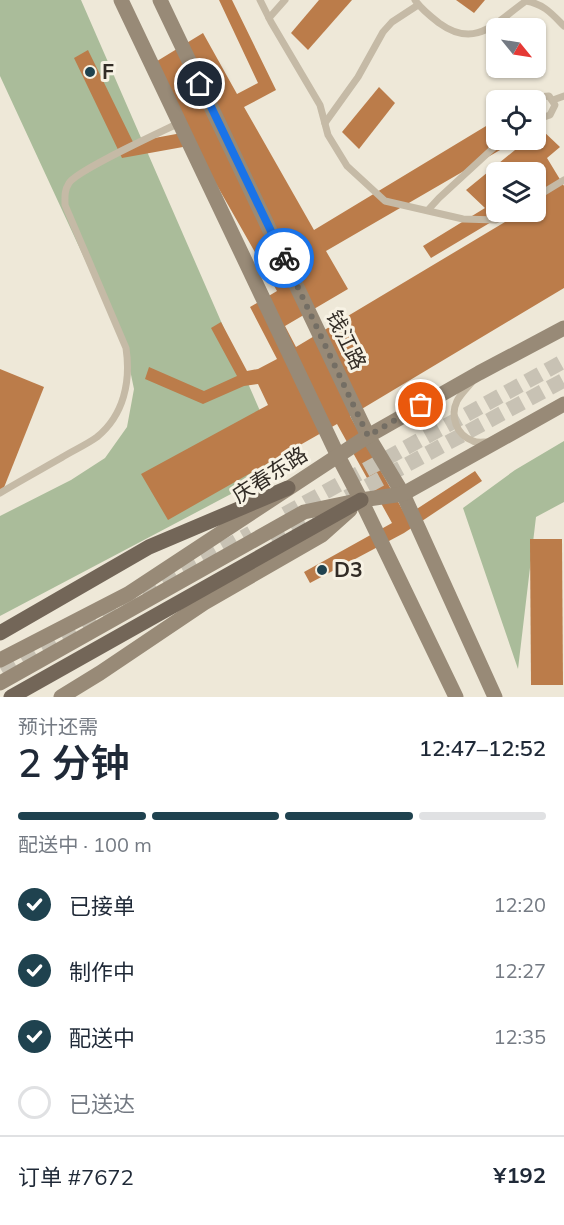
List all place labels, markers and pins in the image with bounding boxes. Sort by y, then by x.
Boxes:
place label: F [102,58,114,84]
pin [174,58,225,109]
marker: F [83,65,97,79]
pin [395,379,446,430]
place label: D3 [334,556,363,582]
marker: D3 [315,563,329,577]

